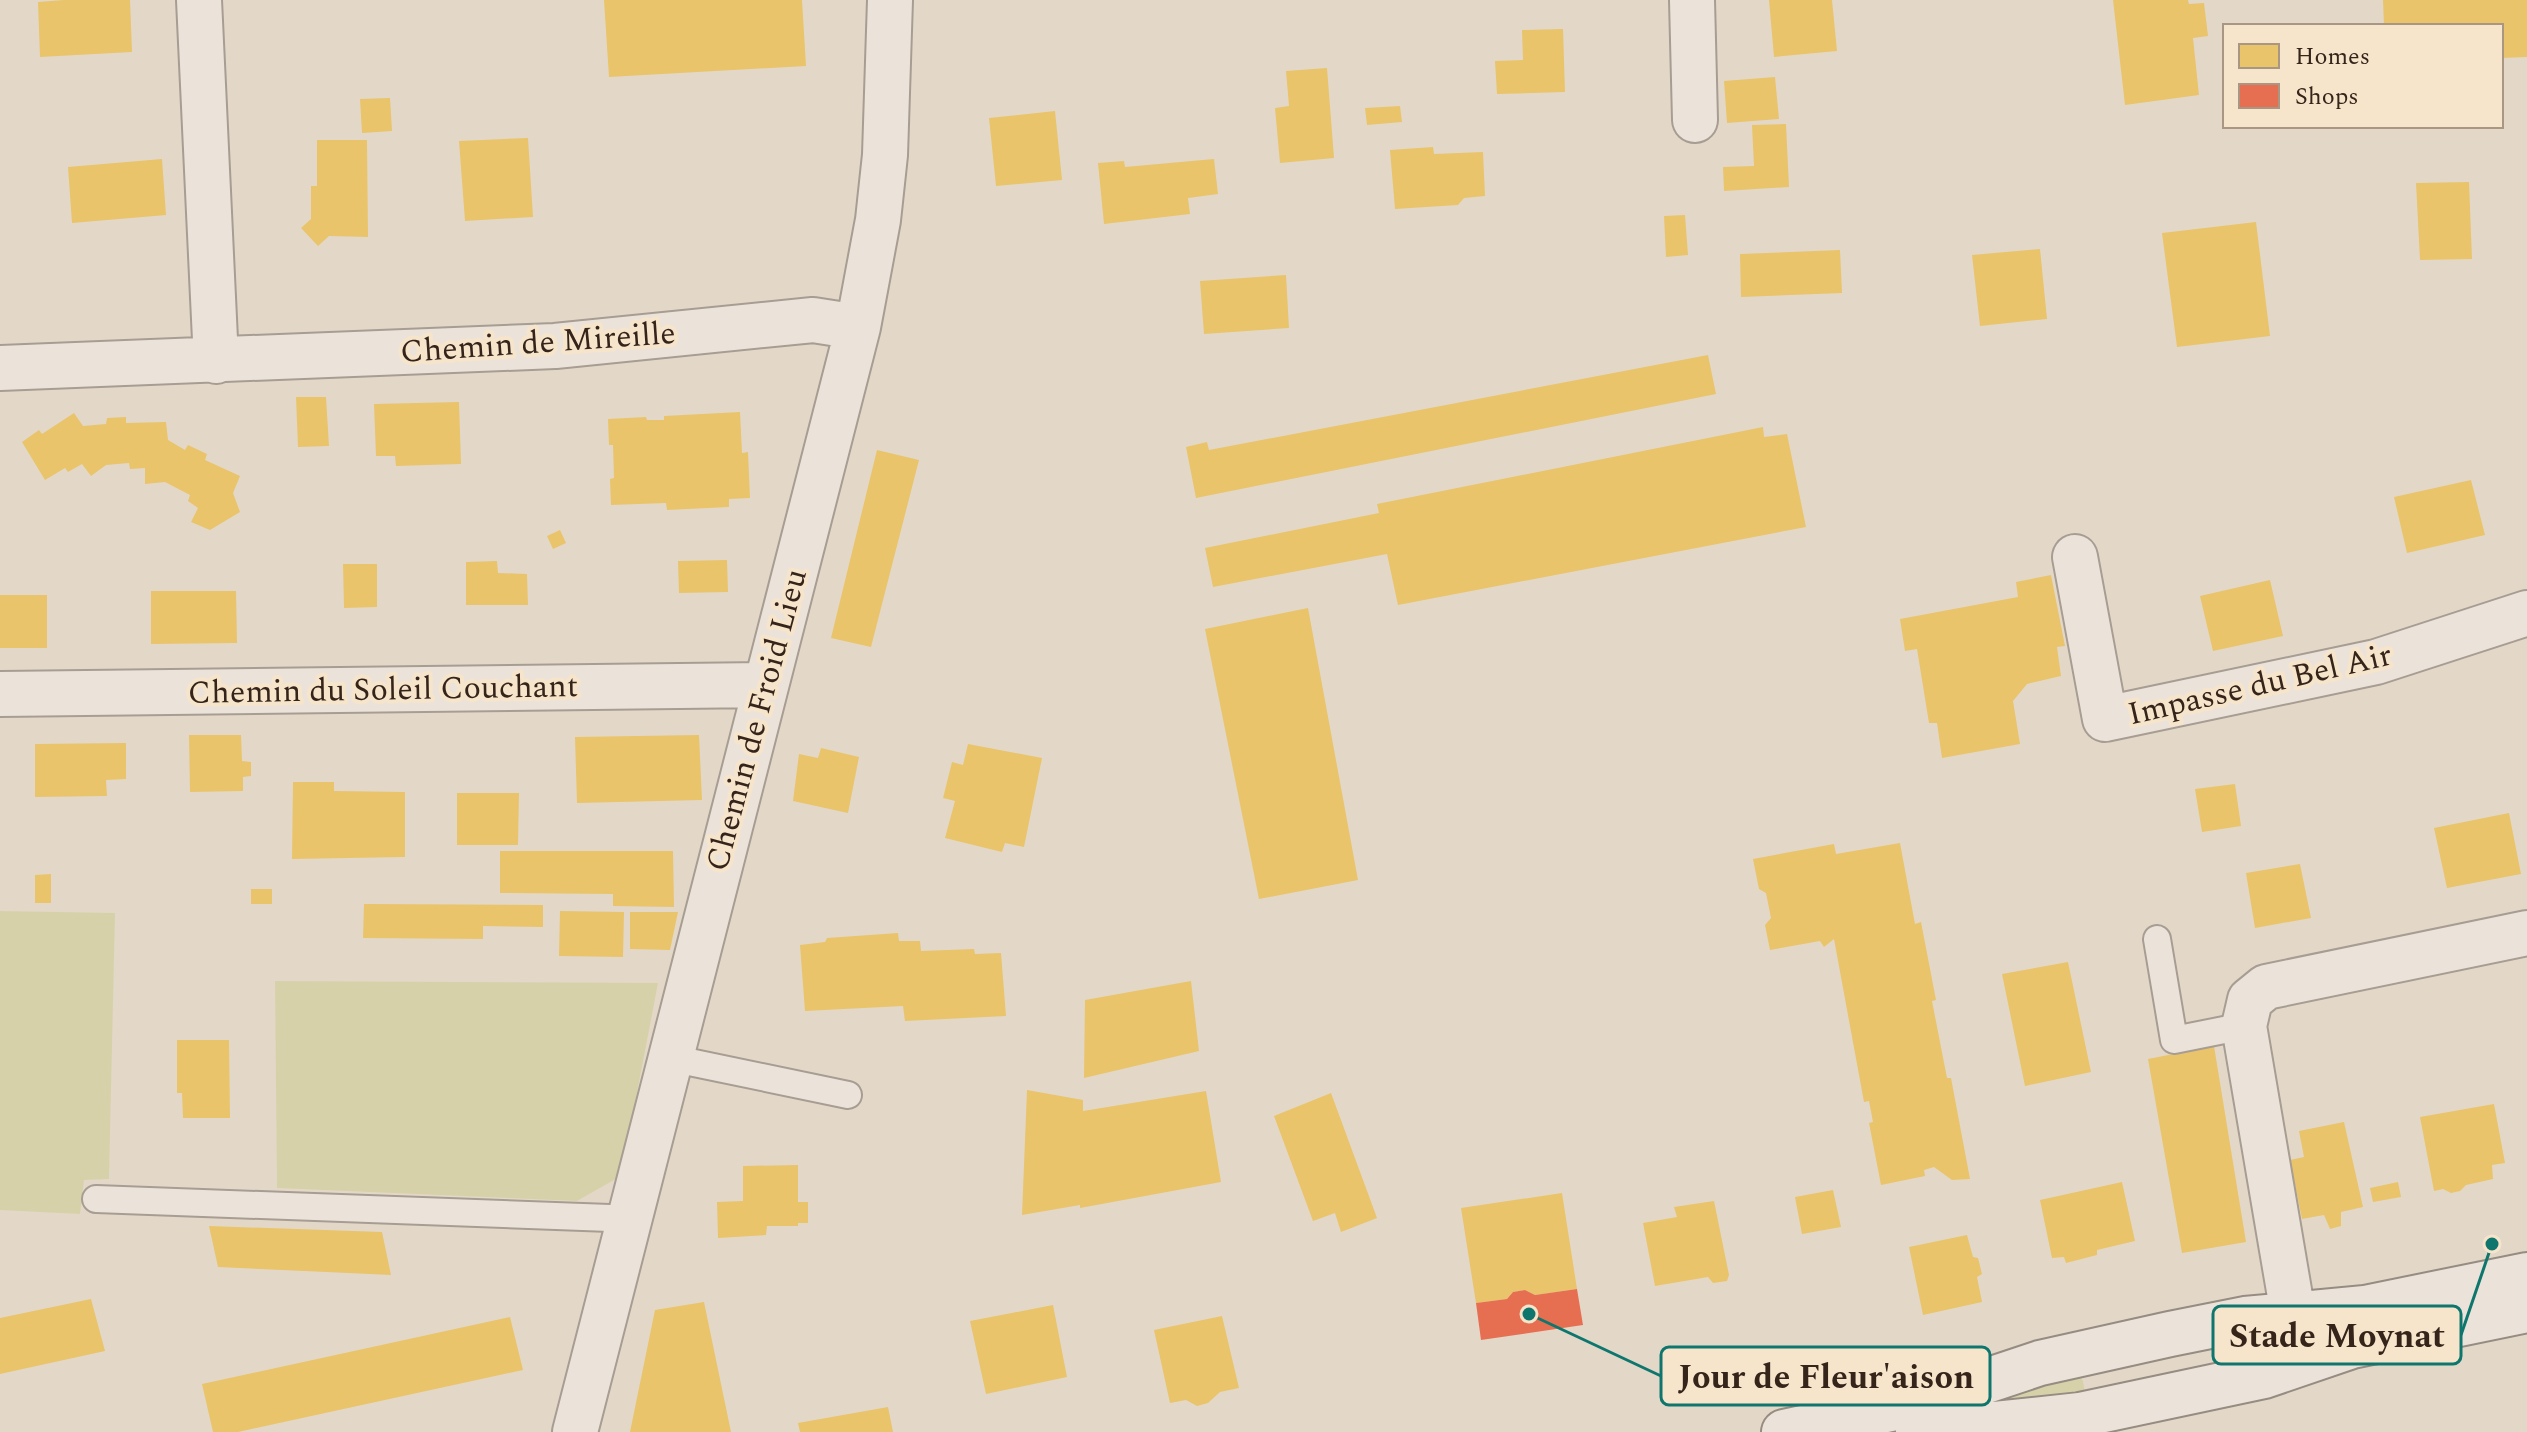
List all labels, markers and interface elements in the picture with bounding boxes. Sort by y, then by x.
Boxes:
legend [2223,24,2503,128]
text: Homes [2295,39,2370,75]
text: Shops [2295,79,2359,115]
street label: Chemin de Mireille [399,309,677,377]
street label: Chemin de Froid Lieu [693,563,821,877]
street label: Impasse du Bel Air [2123,631,2397,739]
street label: Chemin du Soleil Couchant [187,662,579,718]
callout: Stade Moynat [2213,1306,2461,1364]
text: Stade Moynat [2229,1311,2445,1363]
callout: Jour de Fleur'aison [1661,1347,1990,1405]
text: Jour de Fleur'aison [1678,1352,1974,1404]

